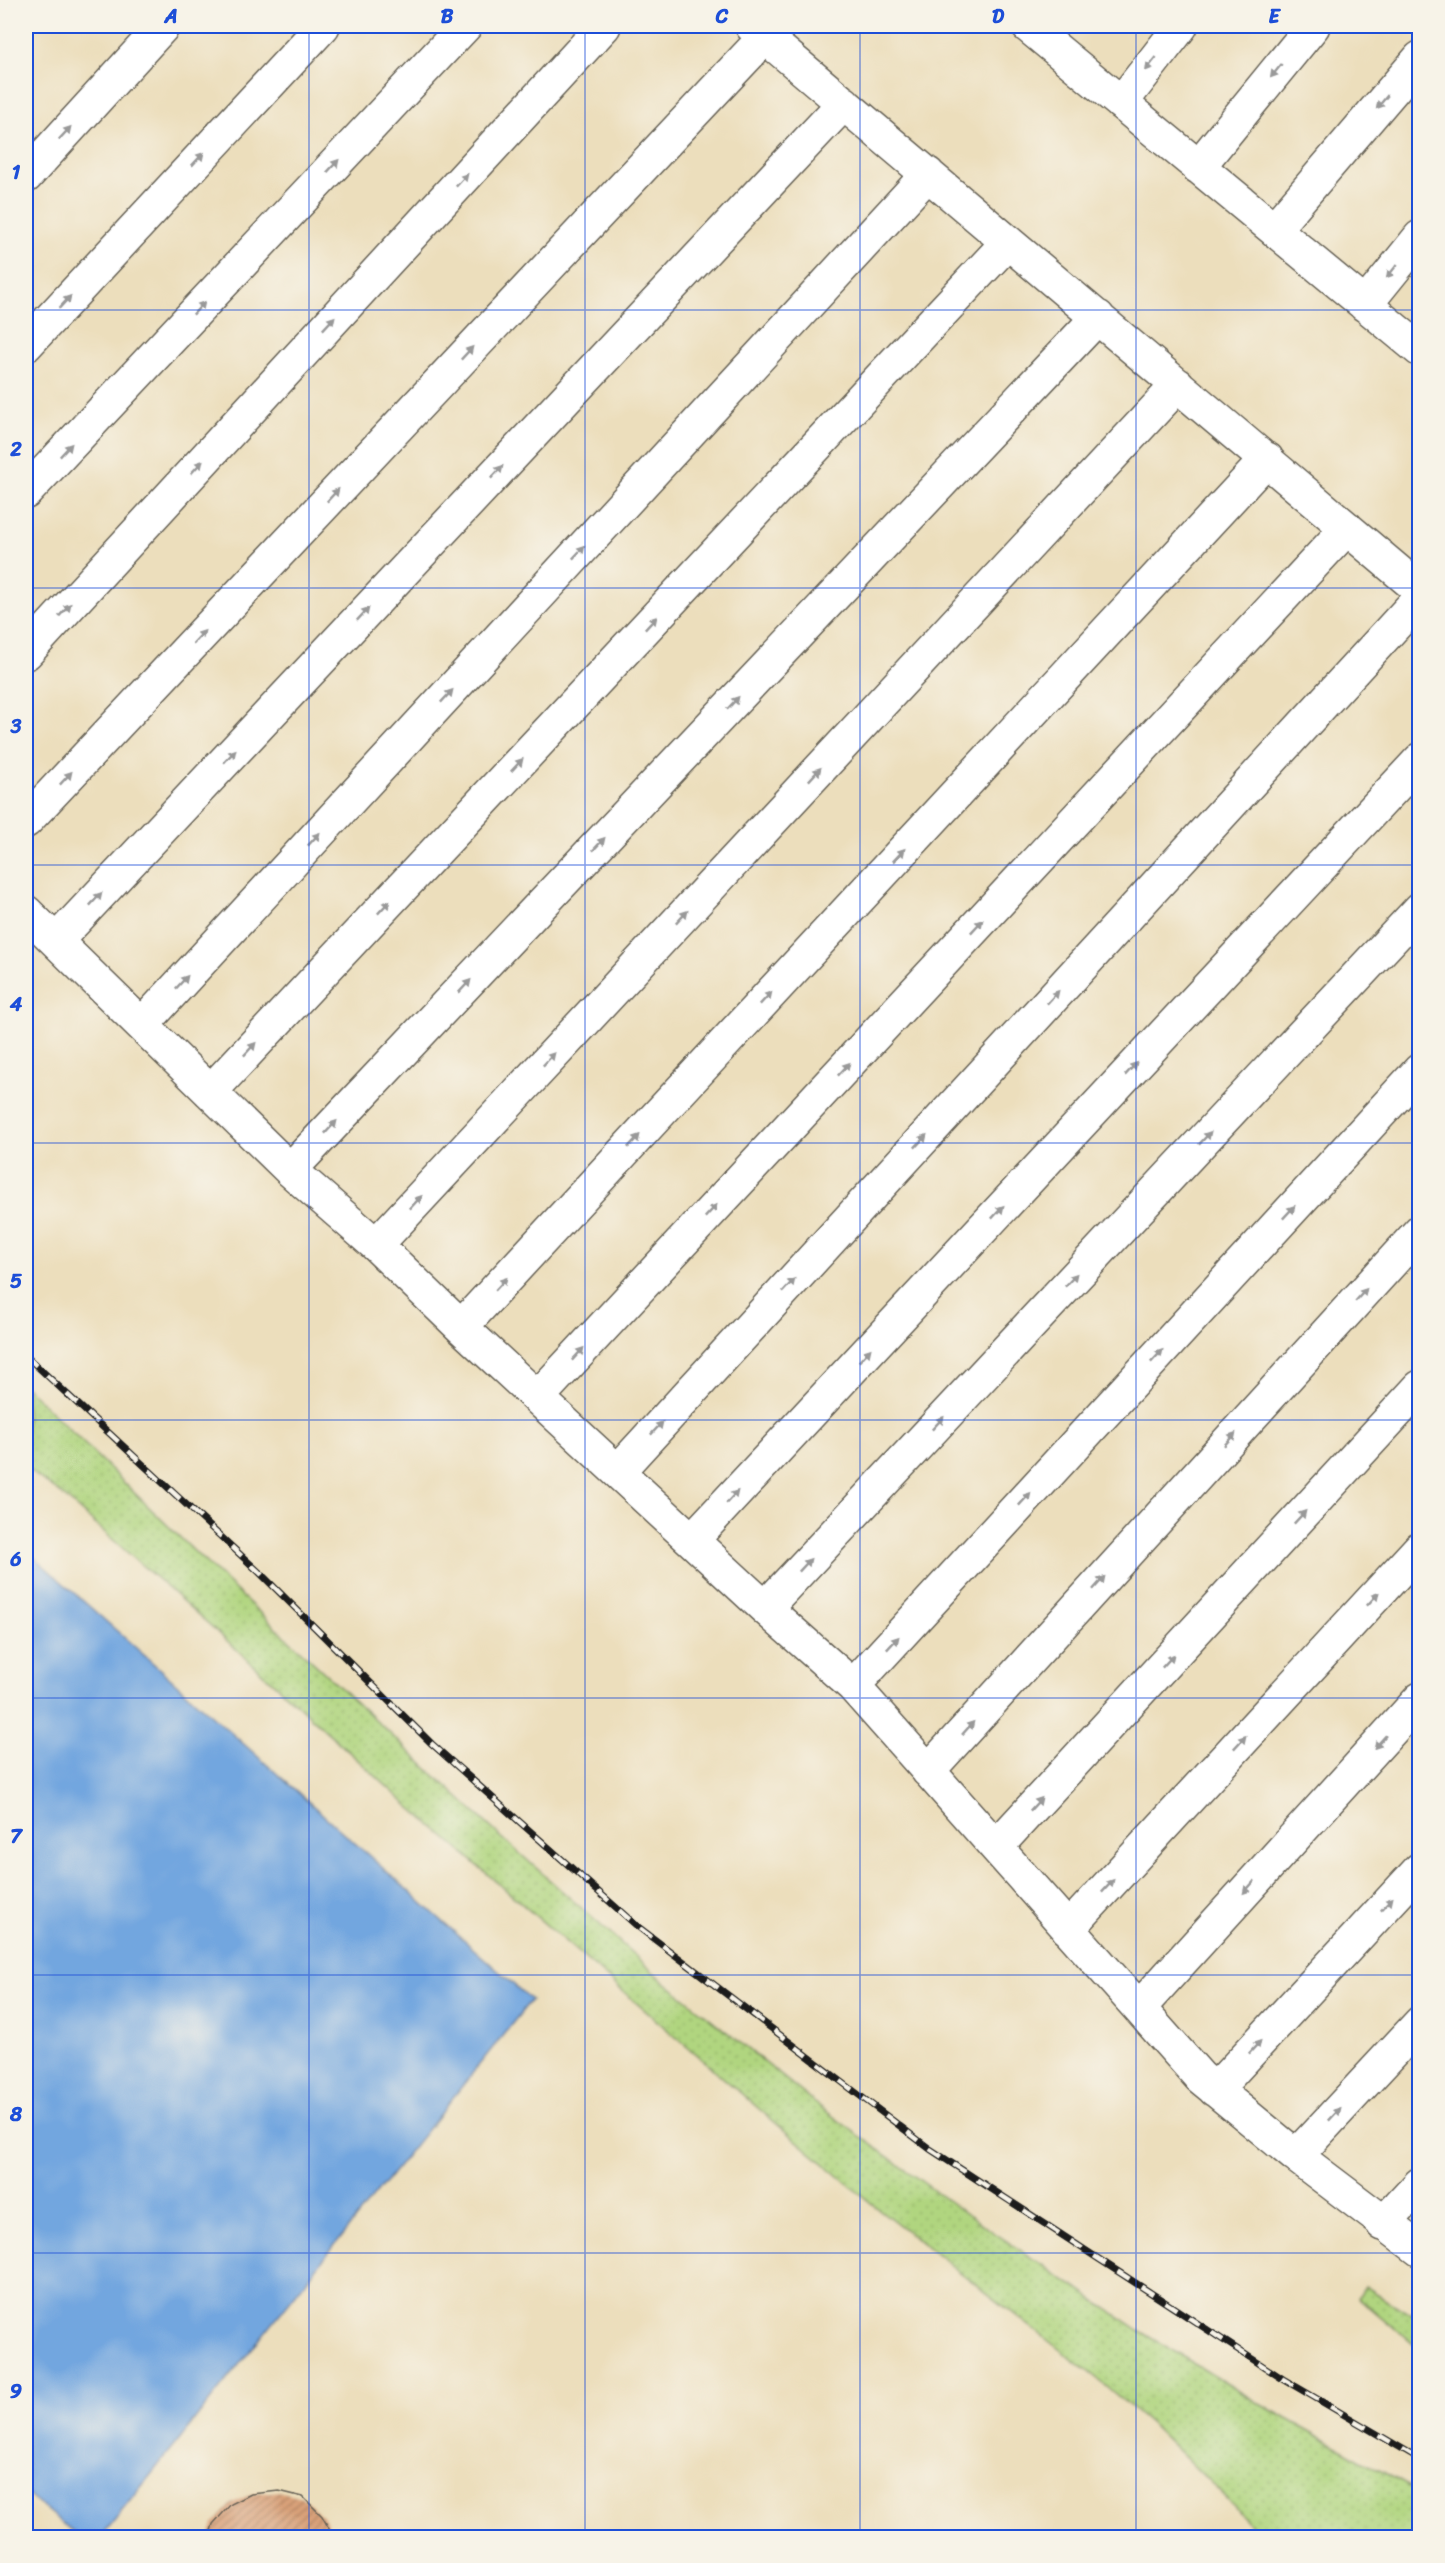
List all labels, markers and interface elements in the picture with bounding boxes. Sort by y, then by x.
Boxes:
text: A [163,0,178,34]
text: B [441,0,454,34]
text: C [715,0,729,34]
text: D [992,0,1005,34]
text: E [1268,0,1281,34]
one-way arrow [1144,56,1157,72]
one-way arrow [1270,63,1283,78]
one-way arrow [1375,94,1388,110]
one-way arrow [58,125,72,140]
one-way arrow [191,152,205,166]
text: 1 [12,155,21,190]
one-way arrow [326,158,340,173]
one-way arrow [454,173,468,187]
one-way arrow [1387,263,1399,278]
one-way arrow [58,295,72,309]
one-way arrow [192,300,206,315]
one-way arrow [322,316,336,330]
one-way arrow [460,345,474,360]
text: 2 [9,432,22,467]
one-way arrow [58,443,72,457]
one-way arrow [190,459,204,474]
one-way arrow [490,465,504,480]
one-way arrow [326,487,340,502]
one-way arrow [572,545,586,560]
one-way arrow [58,603,71,618]
one-way arrow [356,607,370,622]
one-way arrow [643,616,657,630]
one-way arrow [192,630,206,644]
one-way arrow [439,689,453,703]
one-way arrow [726,695,740,710]
text: 3 [10,709,22,744]
one-way arrow [222,750,236,764]
one-way arrow [510,758,523,773]
one-way arrow [808,767,821,782]
one-way arrow [58,772,72,786]
one-way arrow [307,832,320,847]
one-way arrow [592,837,606,852]
one-way arrow [892,848,905,863]
one-way arrow [89,891,103,906]
one-way arrow [376,900,390,914]
one-way arrow [675,909,689,924]
one-way arrow [970,919,983,934]
one-way arrow [175,975,189,990]
one-way arrow [457,979,471,993]
text: 4 [9,987,23,1022]
one-way arrow [1046,990,1060,1005]
one-way arrow [759,991,773,1005]
one-way arrow [243,1042,257,1057]
one-way arrow [542,1052,556,1067]
one-way arrow [837,1061,851,1076]
one-way arrow [1124,1062,1138,1077]
one-way arrow [323,1121,337,1135]
one-way arrow [1197,1131,1211,1145]
one-way arrow [627,1134,640,1149]
one-way arrow [914,1134,927,1149]
one-way arrow [409,1195,422,1210]
one-way arrow [704,1204,718,1219]
one-way arrow [991,1205,1004,1220]
one-way arrow [1282,1205,1296,1220]
text: 5 [10,1264,22,1299]
one-way arrow [1064,1274,1078,1288]
one-way arrow [494,1277,507,1292]
one-way arrow [782,1277,796,1292]
one-way arrow [1354,1287,1368,1302]
one-way arrow [571,1347,584,1362]
one-way arrow [858,1347,872,1362]
one-way arrow [1150,1348,1164,1363]
one-way arrow [931,1415,945,1430]
one-way arrow [650,1421,664,1436]
one-way arrow [1223,1432,1236,1447]
one-way arrow [725,1490,739,1505]
one-way arrow [1018,1492,1031,1507]
one-way arrow [1293,1510,1306,1525]
text: 6 [9,1542,22,1577]
one-way arrow [798,1558,811,1573]
one-way arrow [1092,1576,1105,1591]
one-way arrow [1365,1592,1379,1606]
one-way arrow [886,1635,900,1650]
one-way arrow [1161,1653,1175,1668]
one-way arrow [961,1720,975,1735]
one-way arrow [1233,1735,1247,1750]
one-way arrow [1373,1735,1387,1750]
one-way arrow [1029,1797,1043,1812]
text: 7 [10,1819,23,1854]
one-way arrow [1101,1878,1115,1893]
one-way arrow [1243,1879,1256,1894]
one-way arrow [1380,1897,1393,1912]
one-way arrow [1248,2040,1261,2055]
text: 8 [9,2097,23,2132]
one-way arrow [1328,2107,1342,2121]
text: 9 [10,2374,22,2409]

